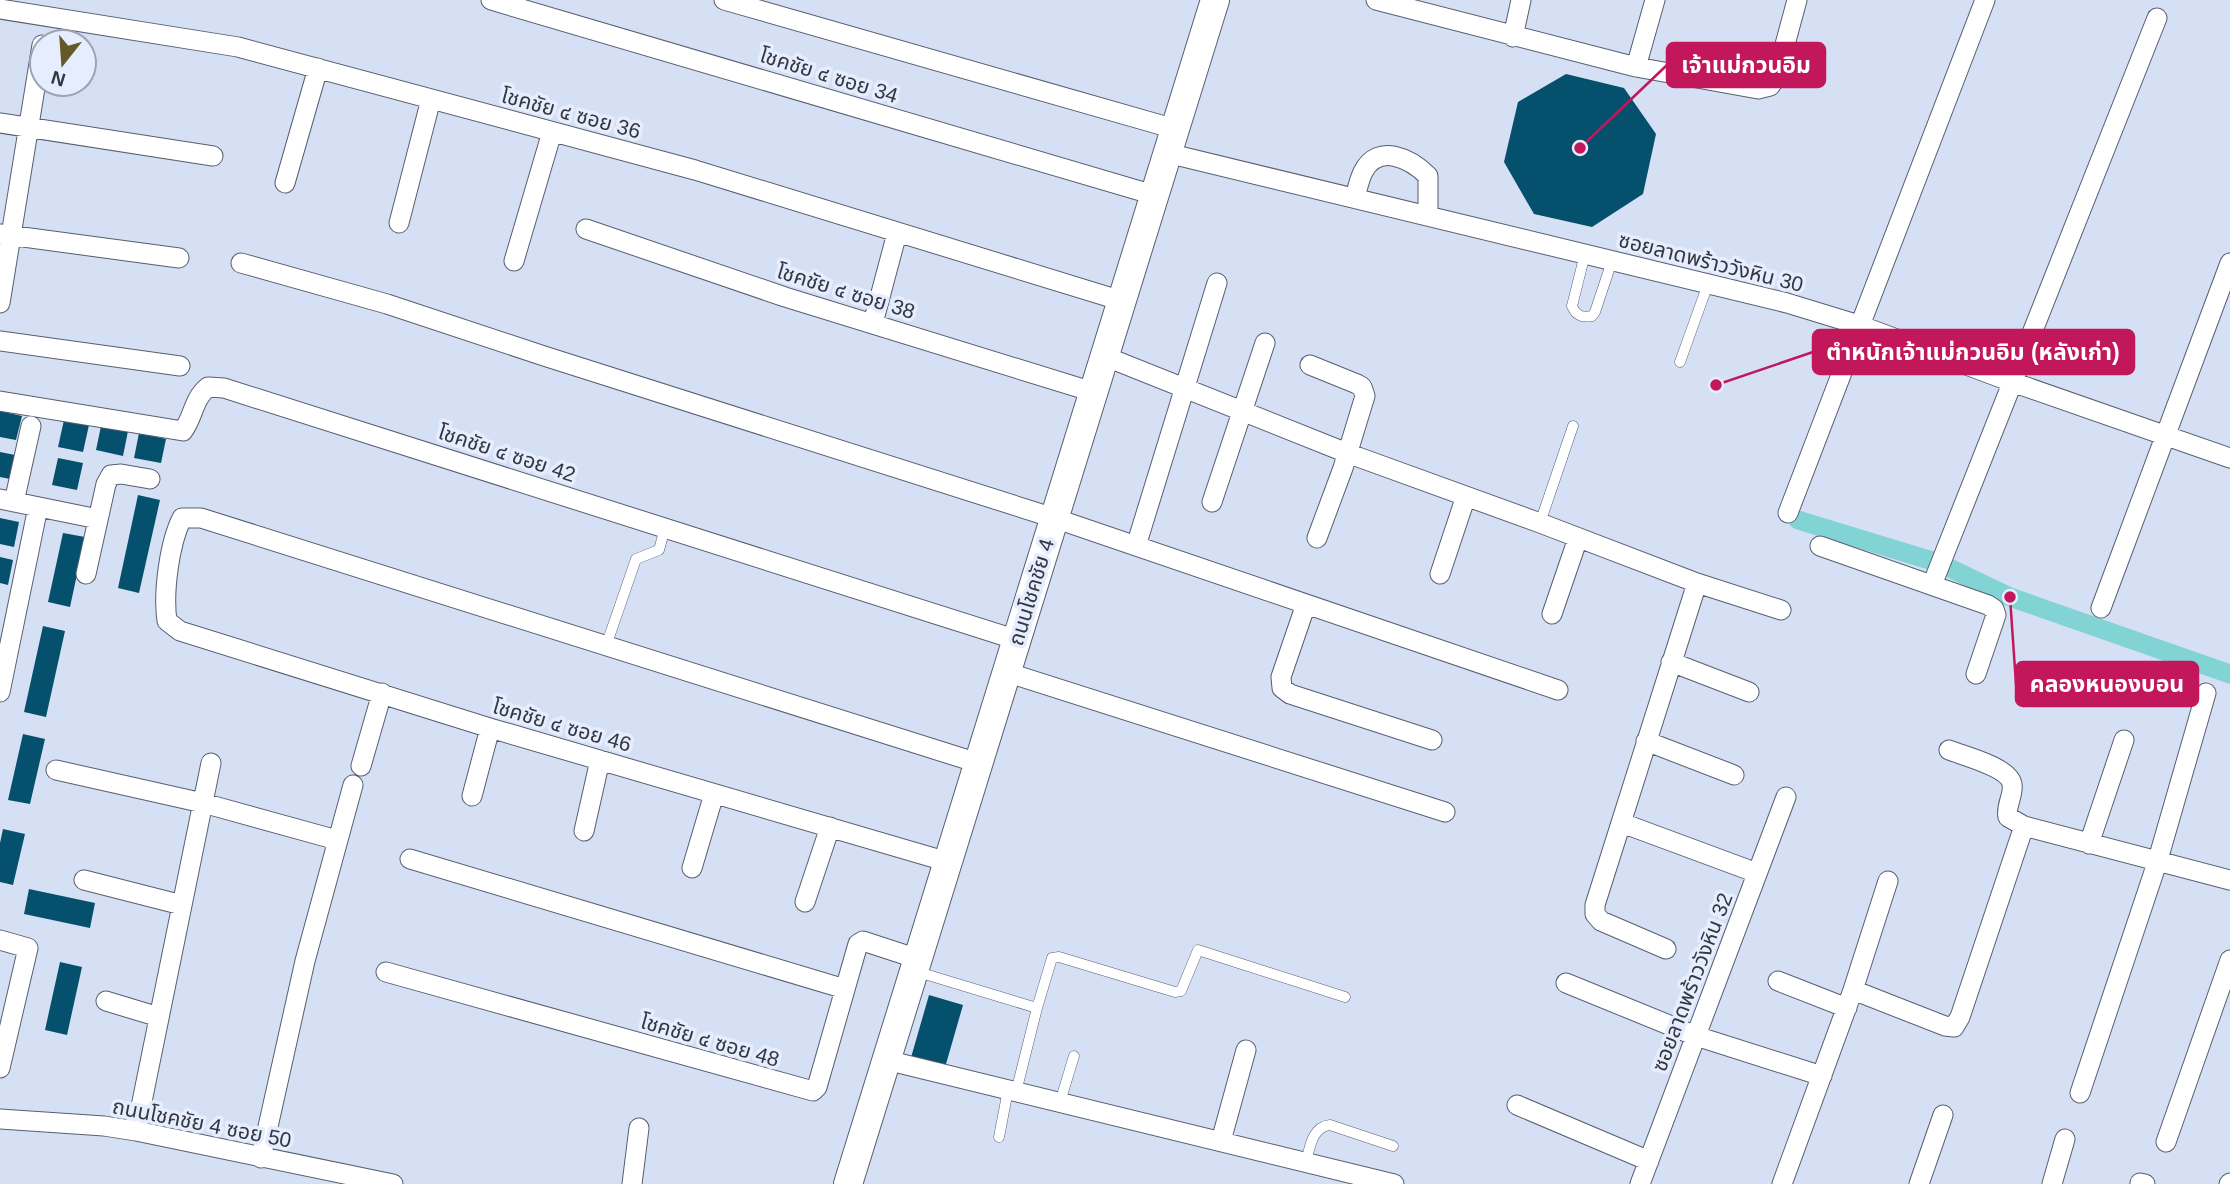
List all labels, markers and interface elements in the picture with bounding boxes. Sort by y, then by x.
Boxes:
north arrow [28,28,98,98]
street label: โชคชัย ๔ ซอย 34 [757,43,901,107]
callout: เจ้าแม่กวนอิม [1667,43,1825,87]
text: เจ้าแม่กวนอิม [1681,52,1811,78]
text: N [49,67,68,91]
street label: โชคชัย ๔ ซอย 36 [499,83,643,143]
street label: ซอยลาดพร้าววังหิน 30 [1616,228,1806,296]
street label: โชคชัย ๔ ซอย 38 [774,259,918,323]
callout: ตำหนักเจ้าแม่กวนอิม (หลังเก่า) [1813,330,2134,374]
text: ตำหนักเจ้าแม่กวนอิม (หลังเก่า) [1826,339,2120,365]
street label: โชคชัย ๔ ซอย 42 [435,420,579,486]
street label: ถนนโชคชัย 4 [1004,535,1058,648]
callout: คลองหนองบอน [2016,662,2198,706]
text: คลองหนองบอน [2030,671,2184,697]
street label: โชคชัย ๔ ซอย 46 [490,694,634,756]
street label: ซอยลาดพร้าววังหิน 32 [1647,889,1737,1075]
street label: โชคชัย ๔ ซอย 48 [638,1009,782,1071]
street label: ถนนโชคชัย 4 ซอย 50 [111,1094,293,1152]

